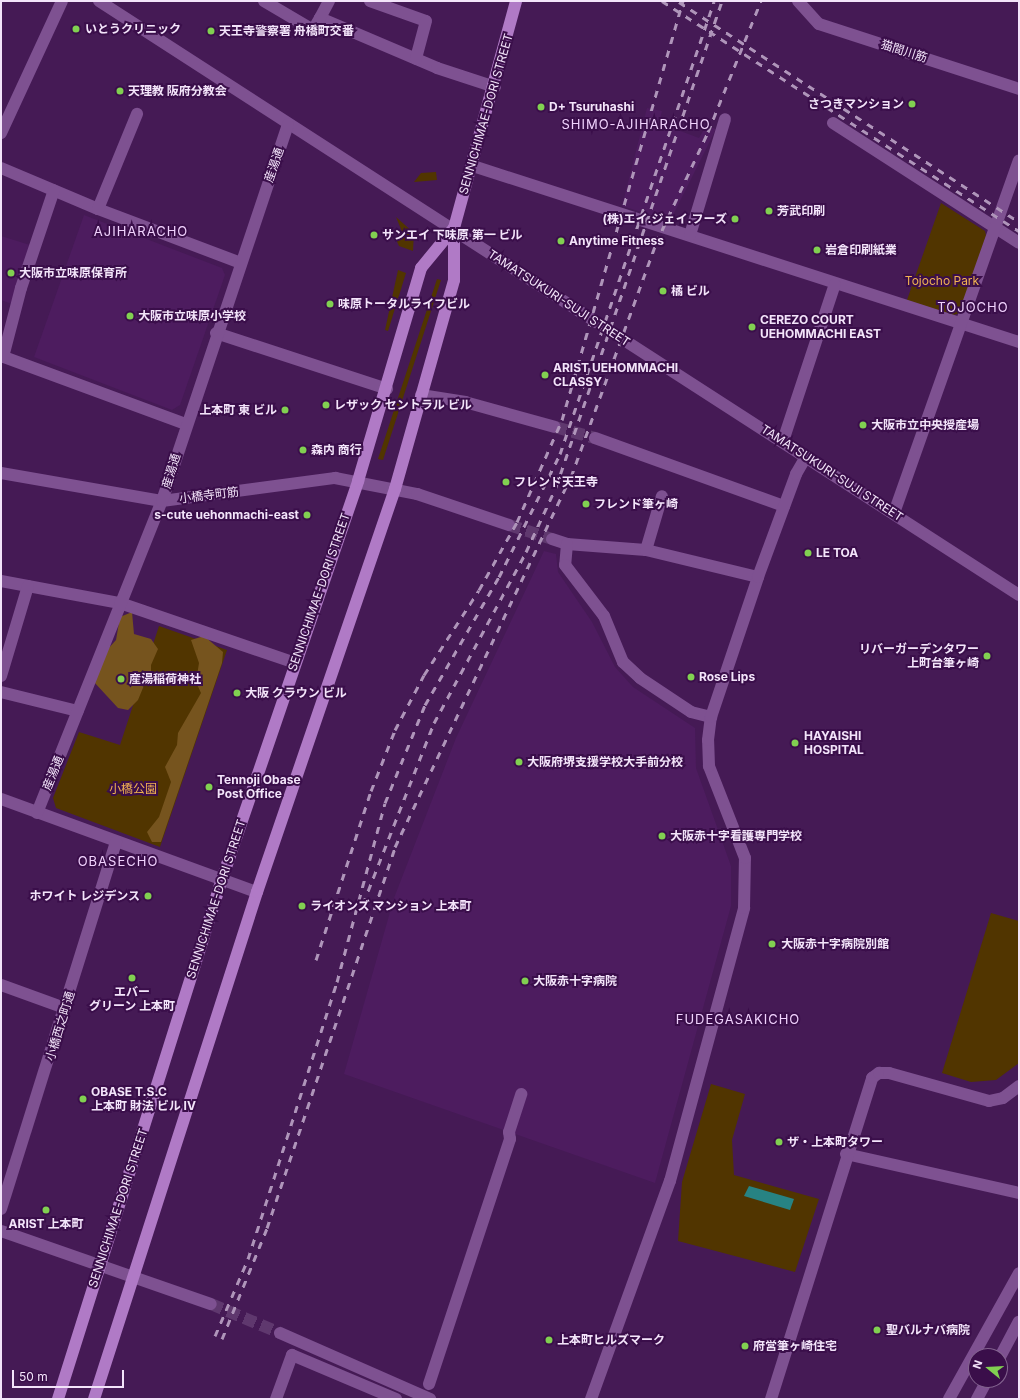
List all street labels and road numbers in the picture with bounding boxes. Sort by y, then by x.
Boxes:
street label: SENNICHIMAE-DORI STREET [456,32,516,196]
street label: 猫間川筋 [879,37,929,65]
street label: 産湯通 [261,146,287,184]
street label: TAMATSUKURI-SUJI STREET [485,247,633,349]
street label: TAMATSUKURI-SUJI STREET [758,422,906,524]
street label: 産湯通 [159,452,183,490]
street label: 小橋寺町筋 [178,484,240,506]
street label: SENNICHIMAE-DORI STREET [285,511,353,673]
street label: 産湯通 [40,754,66,792]
street label: SENNICHIMAE-DORI STREET [183,818,249,980]
street label: 小橋西之町通 [43,989,77,1063]
street label: SENNICHIMAE-DORI STREET [85,1127,151,1289]

